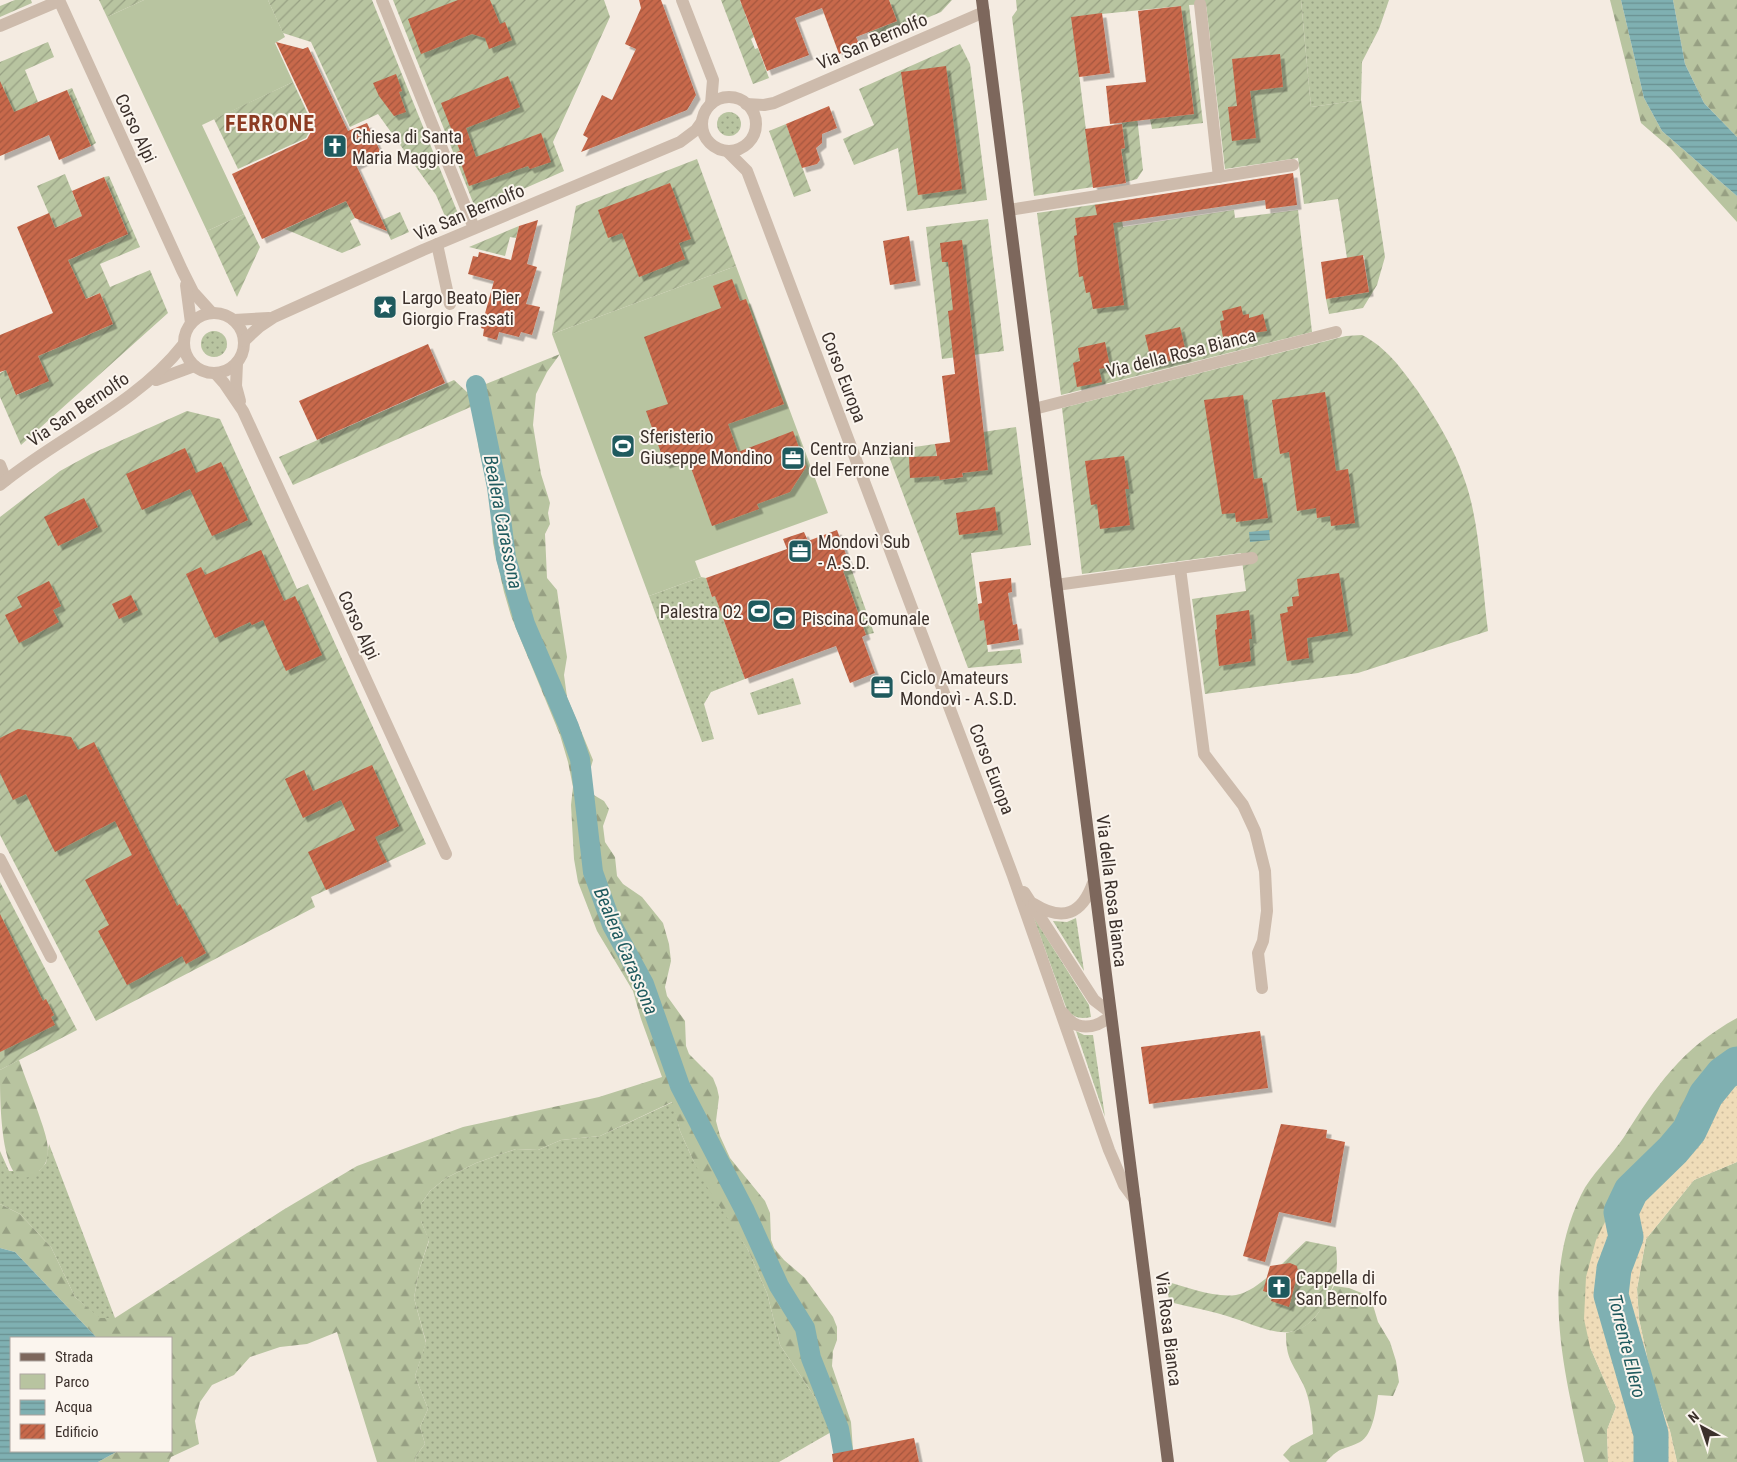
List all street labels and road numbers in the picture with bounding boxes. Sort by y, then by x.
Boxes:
street label: Via San Bernolfo [814,8,930,74]
street label: Corso Alpi [111,90,161,166]
street label: Via San Bernolfo [411,179,527,245]
street label: Via della Rosa Bianca [1104,324,1258,382]
street label: Corso Europa [817,329,871,425]
street label: Via San Bernolfo [23,367,133,451]
street label: Corso Alpi [334,587,384,663]
street label: Corso Europa [965,721,1019,817]
street label: Via della Rosa Bianca [1092,814,1132,968]
street label: Via Rosa Bianca [1152,1271,1186,1387]

